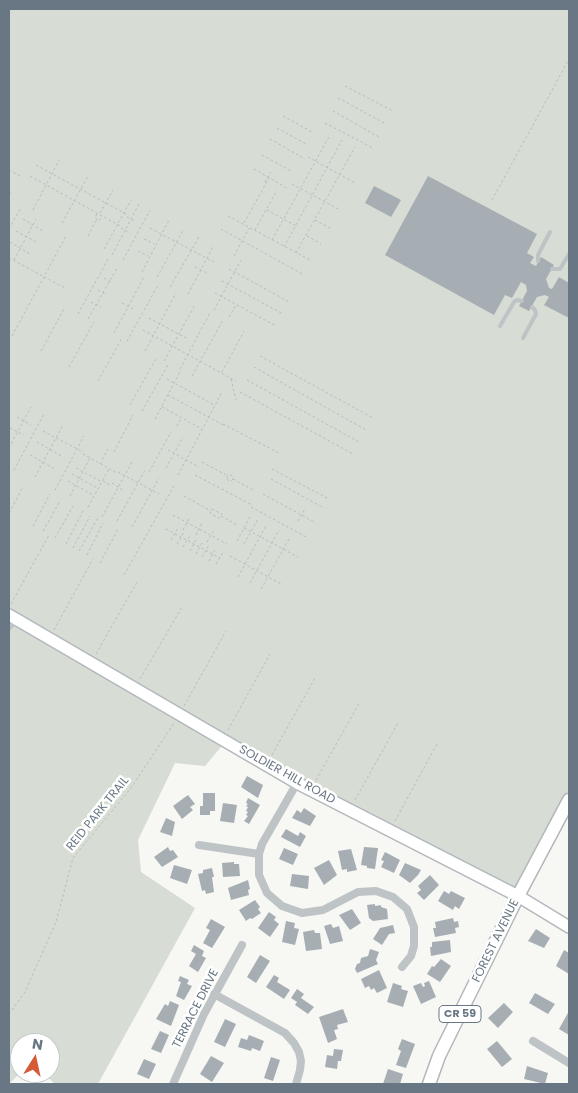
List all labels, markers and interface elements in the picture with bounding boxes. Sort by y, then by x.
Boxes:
street label: SOLDIER HILL ROAD [236,743,338,807]
street label: REID PARK TRAIL [64,774,132,854]
street label: FOREST AVENUE [470,897,522,985]
street label: TERRACE DRIVE [170,967,222,1051]
road number: CR 59 [439,1006,481,1022]
north arrow [10,1033,60,1083]
text: N [31,1033,44,1055]

